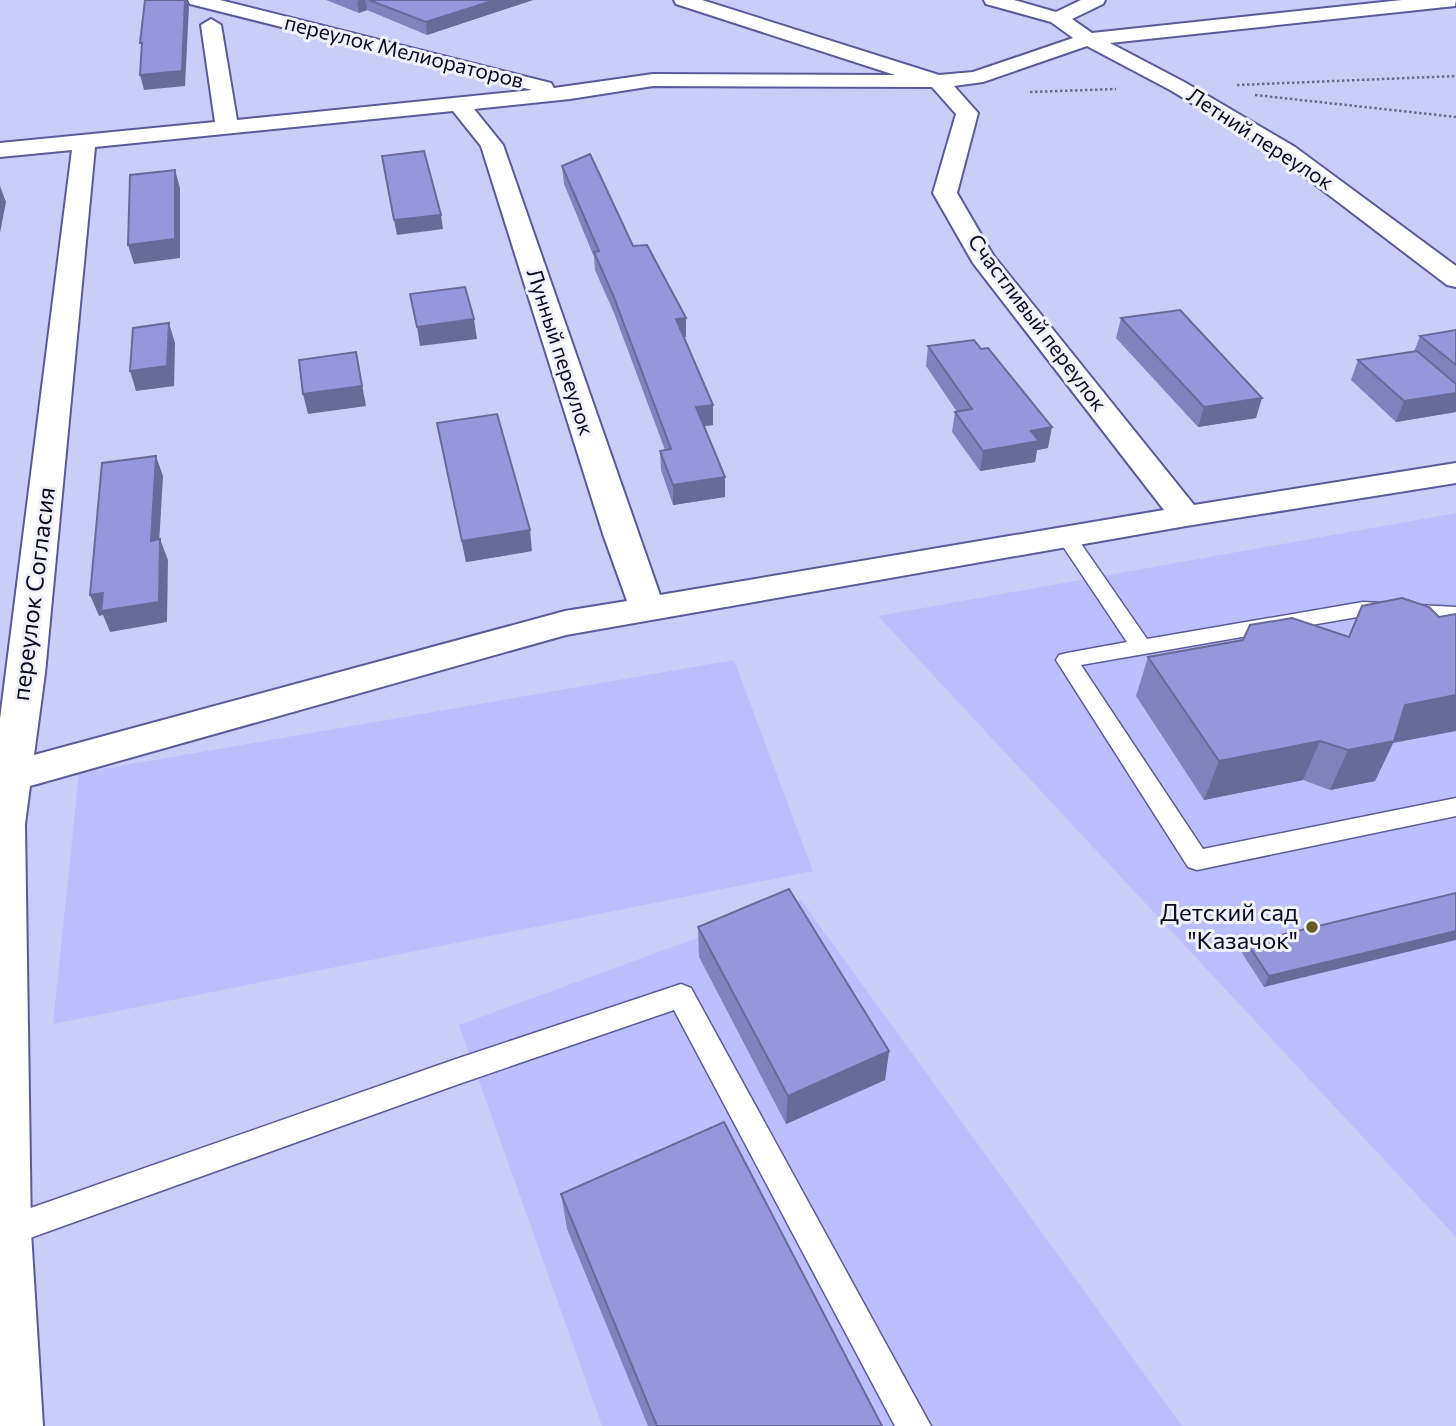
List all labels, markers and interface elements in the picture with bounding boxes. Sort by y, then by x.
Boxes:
street label: переулок Мелиораторов [282,9,526,92]
street label: Летний переулок [1183,81,1339,194]
street label: Счастливый переулок [964,229,1113,415]
street label: Лунный переулок [523,265,600,438]
street label: переулок Согласия [5,485,60,702]
place label: Детский сад "Казачок" [1160,897,1298,954]
marker: Детский сад "Казачок" [1304,919,1320,935]

